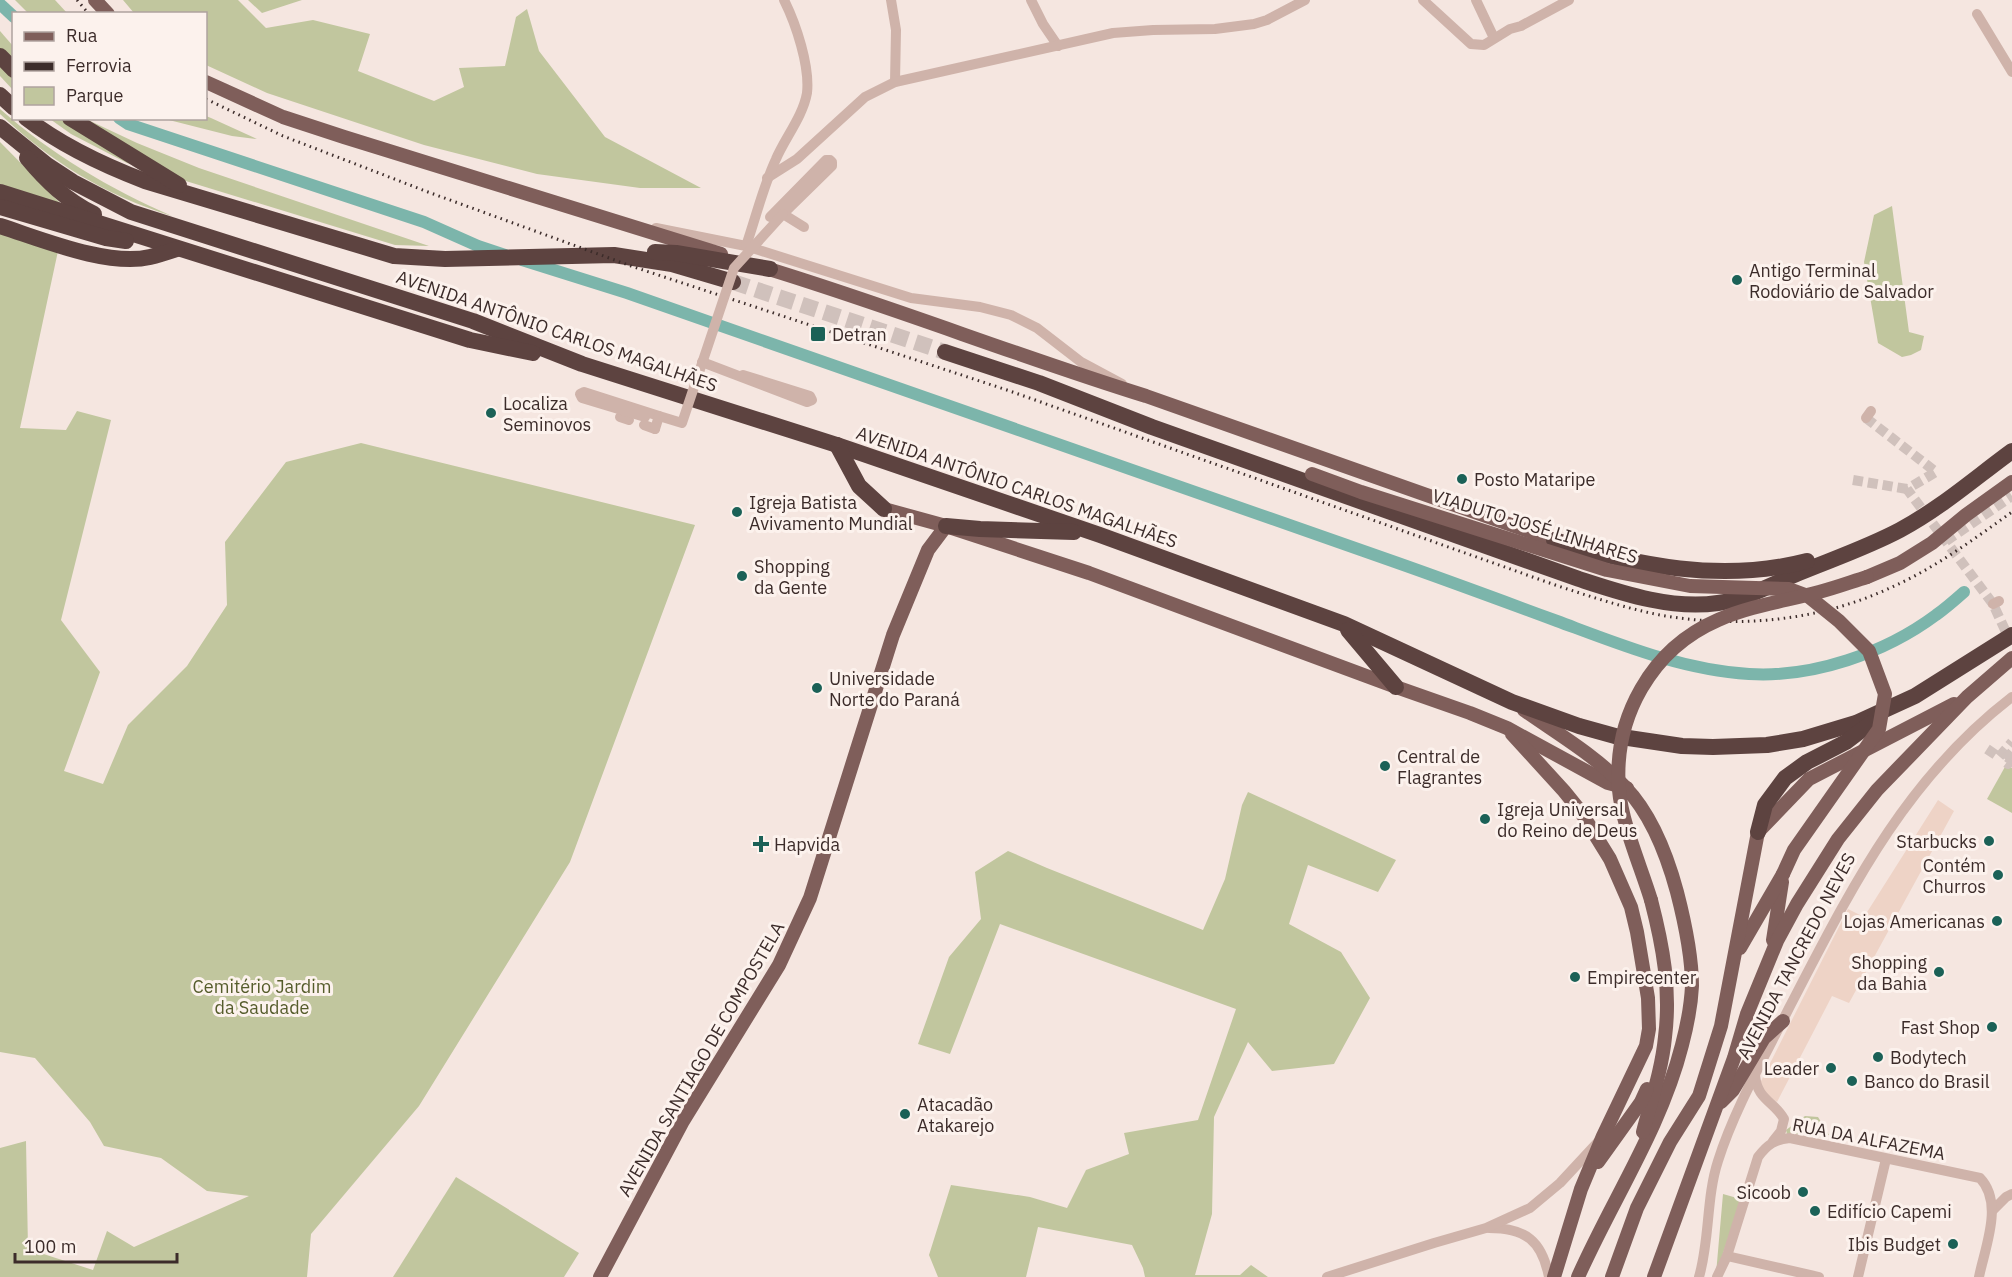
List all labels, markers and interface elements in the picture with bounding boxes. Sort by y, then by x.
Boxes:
legend [12,12,207,120]
text: Rua [66,24,98,47]
text: Ferrovia [66,54,132,77]
text: Parque [66,84,124,107]
place label: Antigo Terminal Rodoviário de Salvador [1749,259,1934,303]
street label: AVENIDA ANTÔNIO CARLOS MAGALHÃES [393,265,721,397]
marker: Antigo Terminal Rodoviário de Salvador [1730,273,1744,287]
place label: Detran [832,323,887,346]
marker: Detran [809,325,827,343]
place label: Localiza Seminovos [503,392,591,436]
marker: Localiza Seminovos [484,406,498,420]
street label: AVENIDA ANTÔNIO CARLOS MAGALHÃES [853,421,1181,553]
place label: Posto Mataripe [1474,468,1596,491]
marker: Posto Mataripe [1455,472,1469,486]
street label: VIADUTO JOSÉ LINHARES [1429,484,1641,568]
place label: Igreja Batista Avivamento Mundial [749,491,913,535]
marker: Igreja Batista Avivamento Mundial [730,505,744,519]
place label: Shopping da Gente [754,555,830,599]
marker: Shopping da Gente [735,569,749,583]
place label: Universidade Norte do Paraná [829,667,960,711]
marker: Universidade Norte do Paraná [810,681,824,695]
place label: Central de Flagrantes [1397,745,1482,789]
marker: Central de Flagrantes [1378,759,1392,773]
place label: Igreja Universal do Reino de Deus [1497,798,1637,842]
marker: Igreja Universal do Reino de Deus [1478,812,1492,826]
place label: Starbucks [1896,830,1977,853]
place label: Hapvida [774,833,840,856]
marker: Starbucks [1982,834,1996,848]
marker: Hapvida [752,835,770,853]
street label: AVENIDA TANCREDO NEVES [1732,849,1860,1063]
place label: Contém Churros [1922,854,1986,898]
marker: Contém Churros [1991,868,2005,882]
place label: Lojas Americanas [1843,910,1985,933]
marker: Lojas Americanas [1990,914,2004,928]
street label: AVENIDA SANTIAGO DE COMPOSTELA [613,917,790,1200]
place label: Shopping da Bahia [1851,951,1927,995]
marker: Shopping da Bahia [1932,965,1946,979]
place label: Empirecenter [1587,966,1697,989]
marker: Empirecenter [1568,970,1582,984]
park label: Cemitério Jardim da Saudade [193,975,331,1019]
place label: Fast Shop [1901,1016,1980,1039]
marker: Fast Shop [1985,1020,1999,1034]
place label: Bodytech [1890,1046,1967,1069]
marker: Bodytech [1871,1050,1885,1064]
place label: Leader [1764,1057,1819,1080]
marker: Leader [1824,1061,1838,1075]
place label: Banco do Brasil [1864,1070,1990,1093]
marker: Banco do Brasil [1845,1074,1859,1088]
place label: Atacadão Atakarejo [917,1093,994,1137]
marker: Atacadão Atakarejo [898,1107,912,1121]
street label: RUA DA ALFAZEMA [1791,1113,1948,1165]
place label: Sicoob [1736,1181,1791,1204]
marker: Sicoob [1796,1185,1810,1199]
place label: Edifício Capemi [1827,1200,1952,1223]
marker: Edifício Capemi [1808,1204,1822,1218]
scale bar [15,1226,177,1264]
place label: Ibis Budget [1848,1233,1941,1256]
text: 100 m [24,1235,76,1258]
marker: Ibis Budget [1946,1237,1960,1251]

